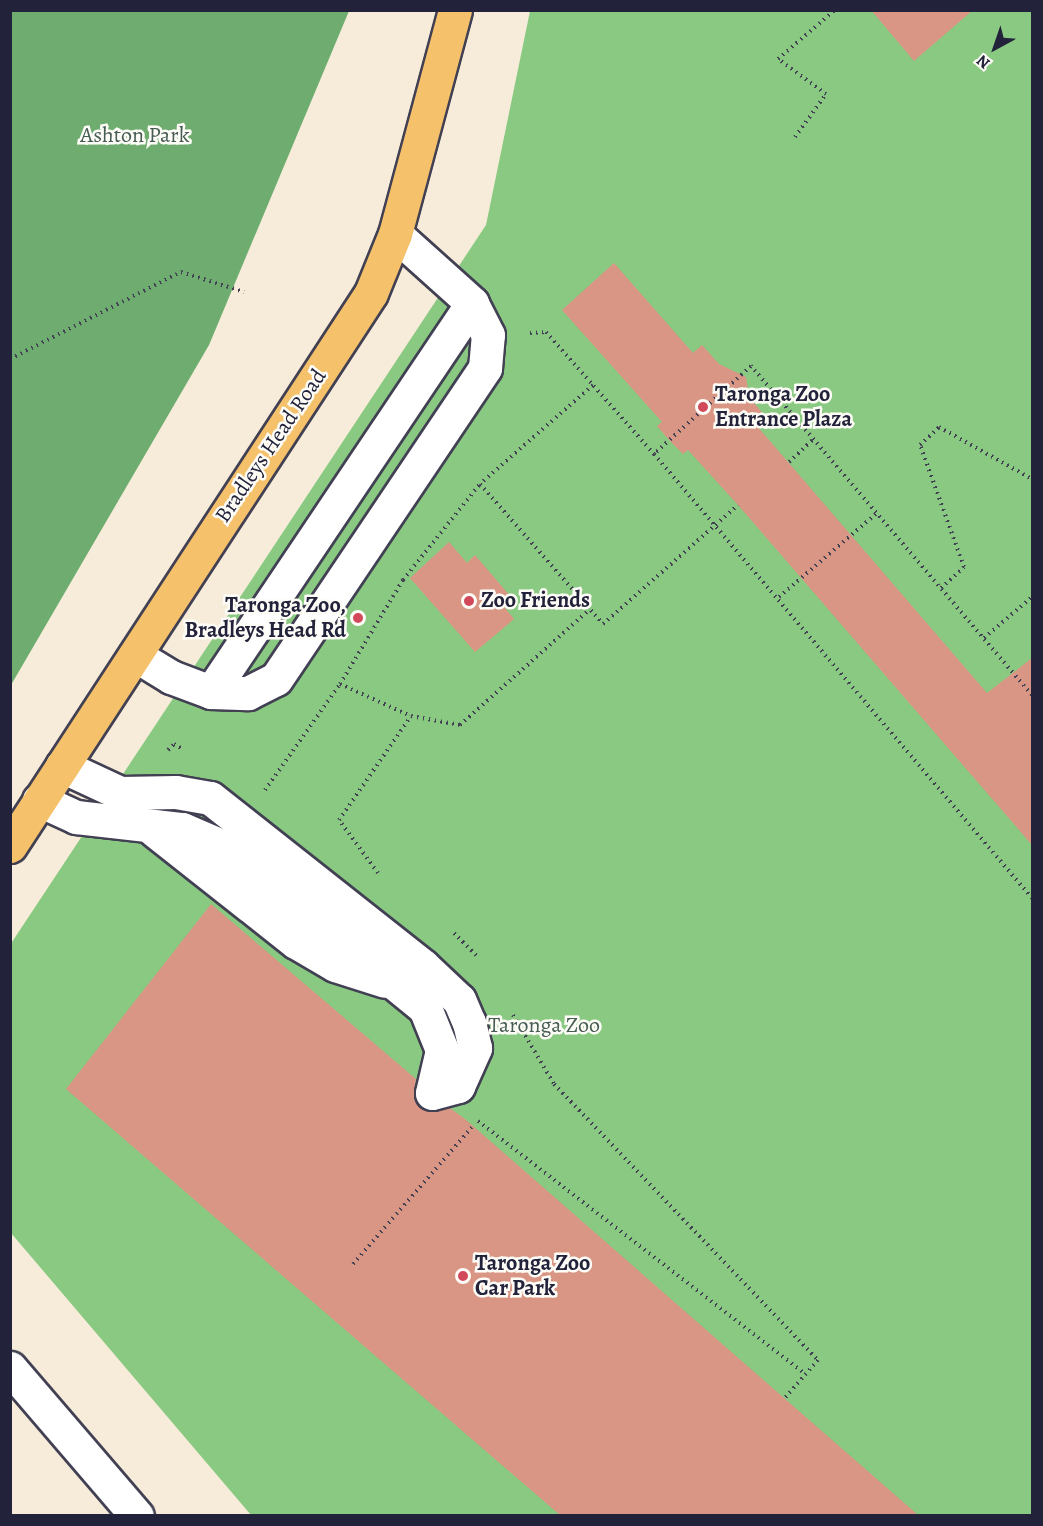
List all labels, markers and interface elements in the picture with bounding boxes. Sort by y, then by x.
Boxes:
north arrow [965,18,1025,78]
text: N [972,50,995,74]
park label: Ashton Park [80,123,190,149]
street label: Bradleys Head Road [210,364,332,528]
place label: Taronga Zoo Entrance Plaza [715,381,852,433]
marker: Taronga Zoo Entrance Plaza [696,400,710,414]
place label: Zoo Friends [481,588,590,614]
place label: Taronga Zoo, Bradleys Head Rd [184,592,346,644]
marker: Zoo Friends [462,594,476,608]
marker: Taronga Zoo, Bradleys Head Rd [351,611,365,625]
park label: Taronga Zoo [488,1013,600,1039]
place label: Taronga Zoo Car Park [475,1250,590,1302]
marker: Taronga Zoo Car Park [456,1269,470,1283]

